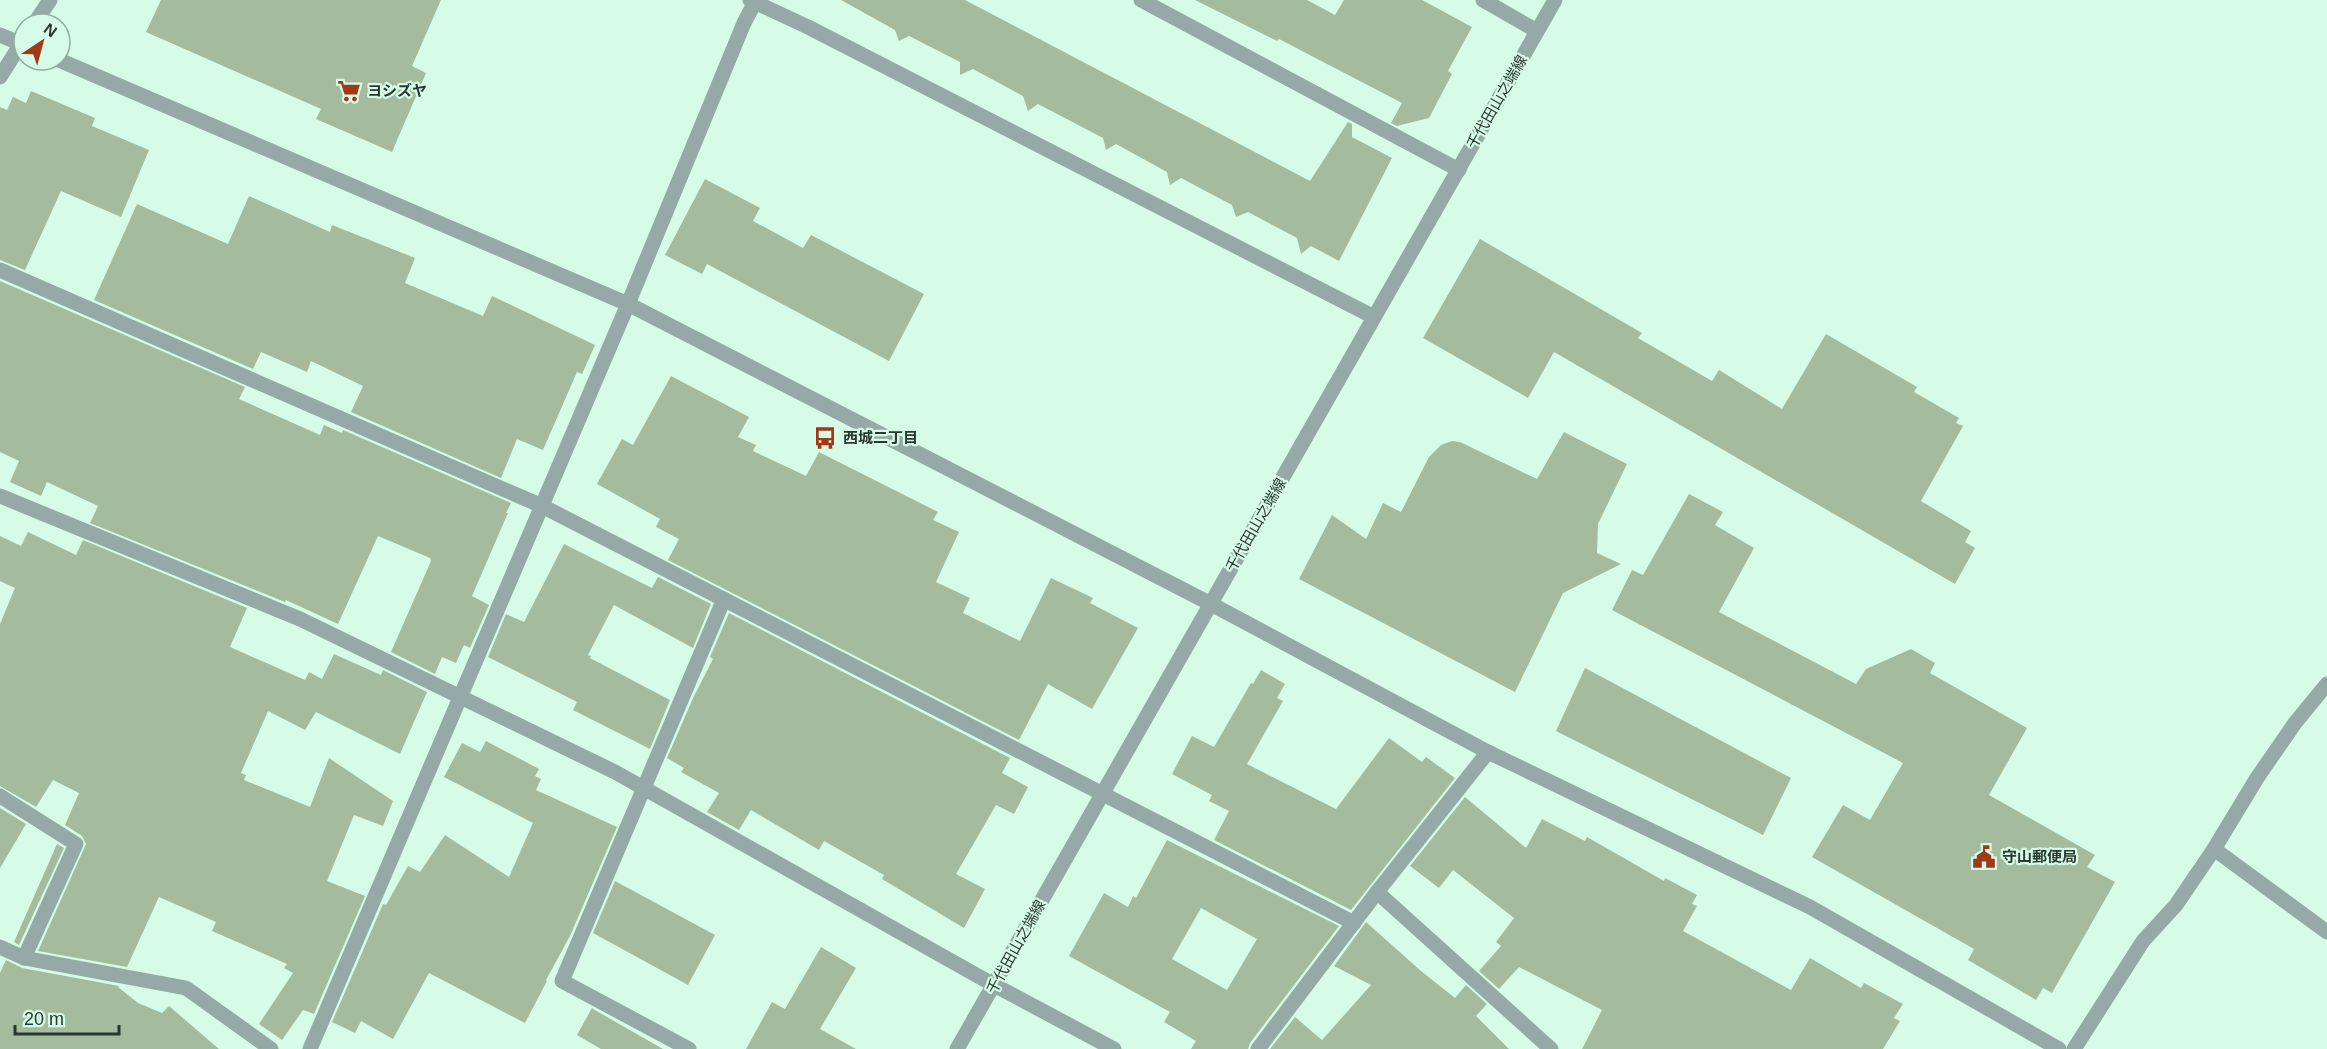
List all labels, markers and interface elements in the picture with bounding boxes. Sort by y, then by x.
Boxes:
north arrow [12,12,72,72]
text: N [41,20,60,41]
street label: 千代田山之端線 [1463,52,1530,151]
supermarket icon: ヨシズヤ [336,78,362,104]
place label: ヨシズヤ [367,82,427,99]
bus stop icon: 西城二丁目 [812,425,838,451]
place label: 西城二丁目 [843,429,918,446]
street label: 千代田山之端線 [1222,475,1289,574]
public building icon: 守山郵便局 [1971,844,1997,870]
place label: 守山郵便局 [2002,848,2077,865]
street label: 千代田山之端線 [983,897,1048,997]
scale bar [15,998,118,1036]
text: 20 m [24,1009,64,1029]

